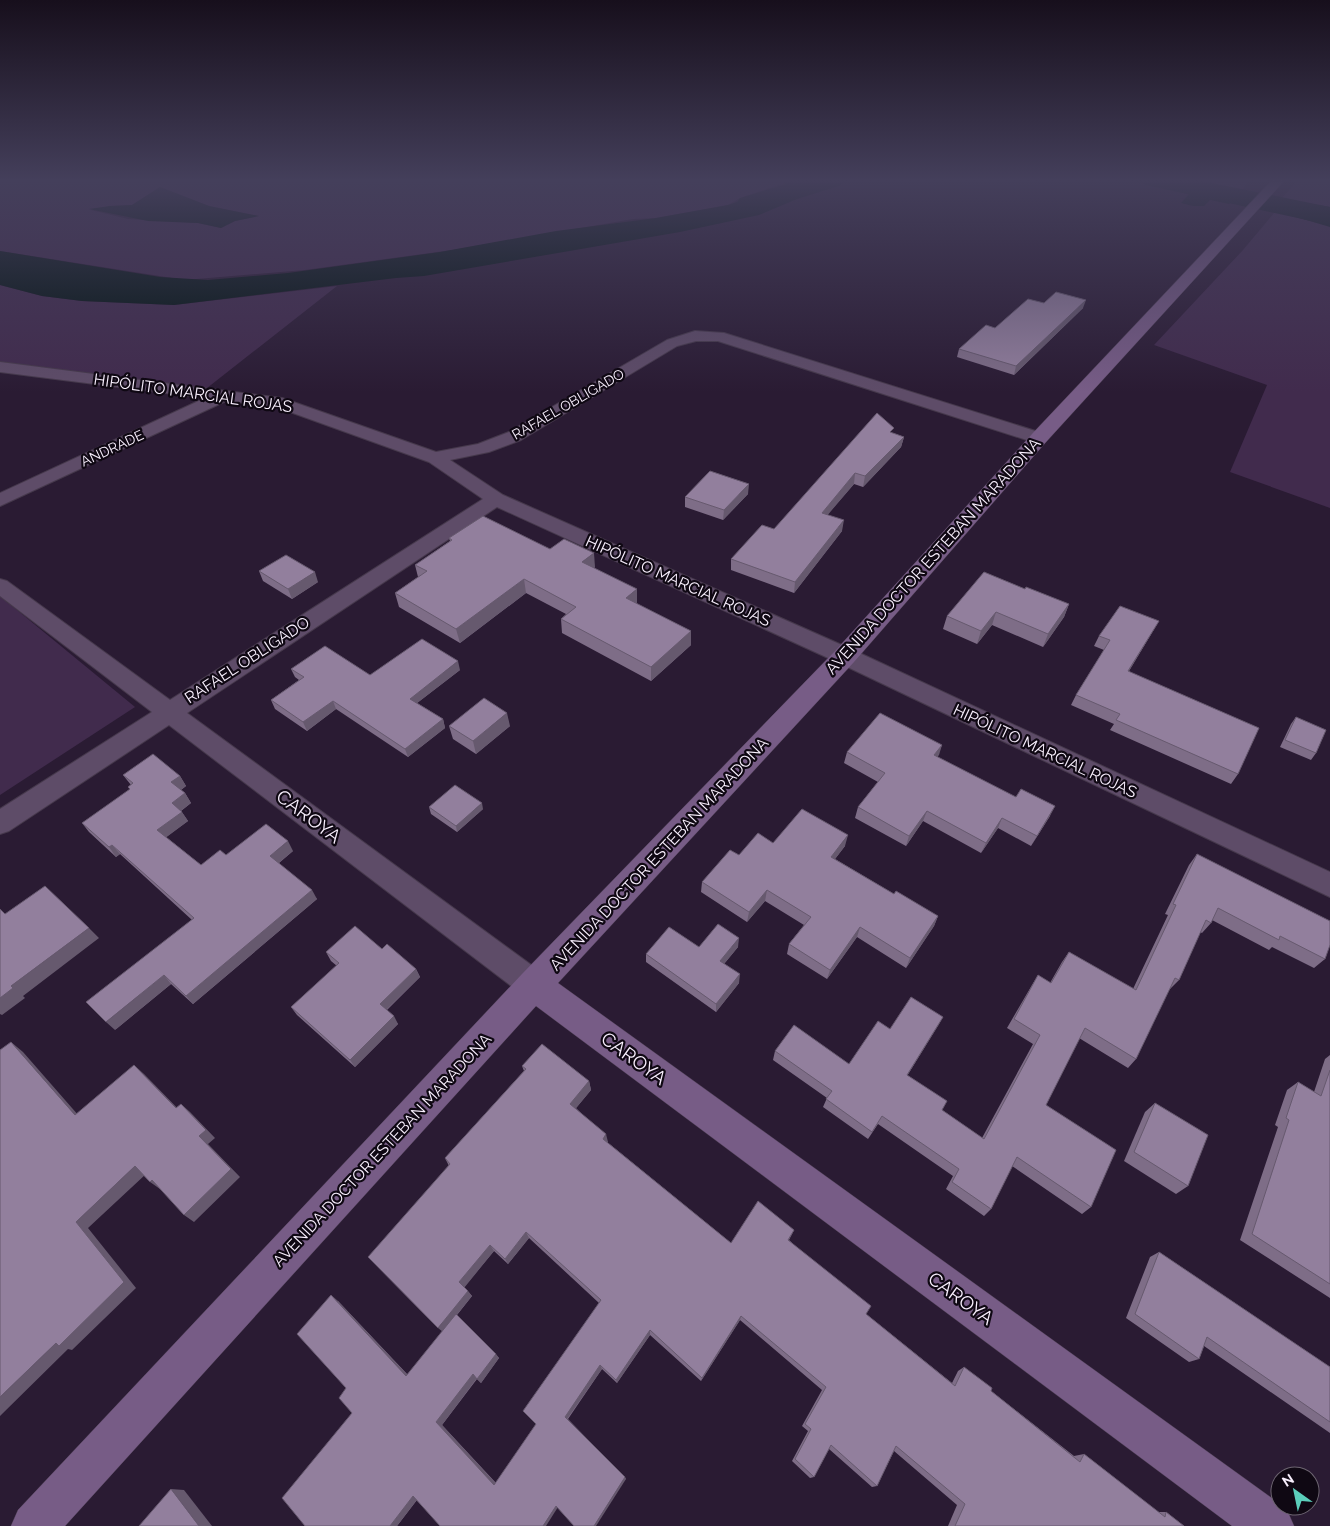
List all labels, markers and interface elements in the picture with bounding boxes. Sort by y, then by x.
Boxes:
street label: RAFAEL OBLIGADO [509,365,627,443]
street label: HIPÓLITO MARCIAL ROJAS [92,369,294,416]
street label: ANDRADE [78,427,146,469]
street label: AVENIDA DOCTOR ESTEBAN MARADONA [822,434,1044,678]
street label: HIPÓLITO MARCIAL ROJAS [583,531,774,631]
street label: RAFAEL OBLIGADO [181,613,313,707]
street label: HIPÓLITO MARCIAL ROJAS [950,699,1140,802]
street label: AVENIDA DOCTOR ESTEBAN MARADONA [546,733,772,974]
street label: CAROYA [272,785,346,847]
street label: CAROYA [597,1027,671,1089]
street label: AVENIDA DOCTOR ESTEBAN MARADONA [269,1029,495,1270]
street label: CAROYA [924,1267,998,1329]
north arrow [1270,1466,1320,1516]
text: N [1279,1470,1297,1490]

